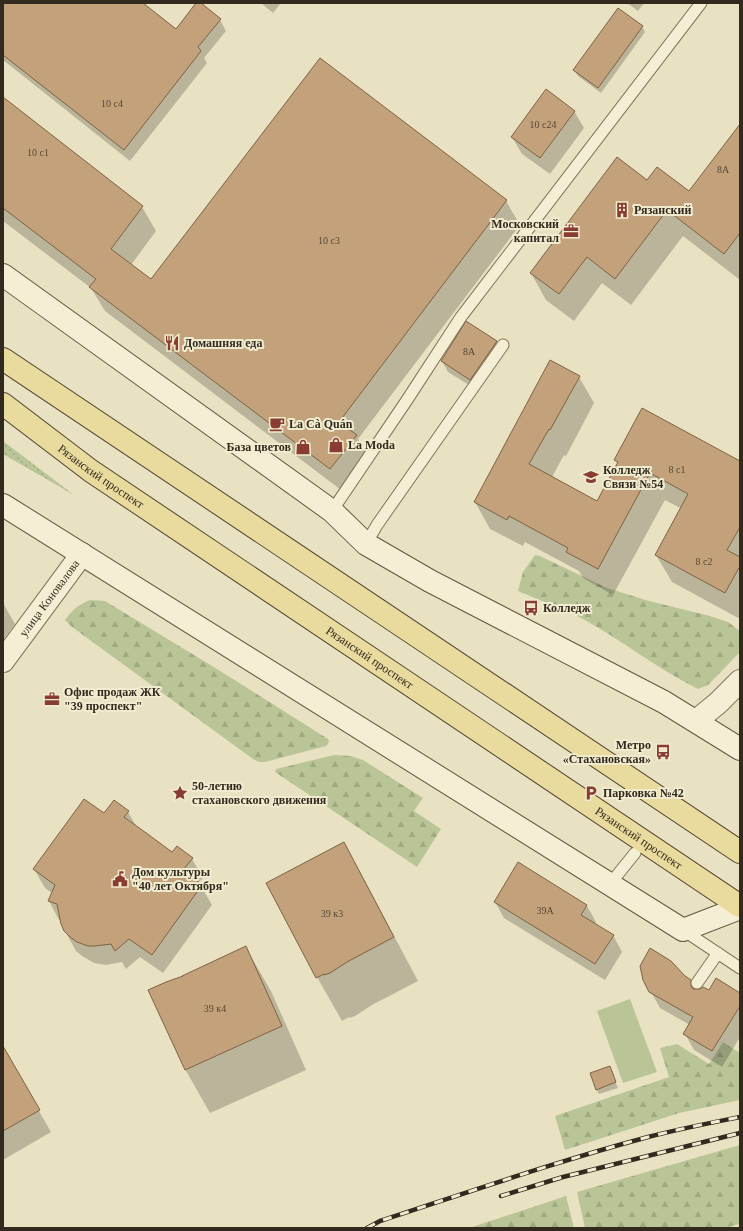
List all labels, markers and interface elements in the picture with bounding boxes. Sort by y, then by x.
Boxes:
house number: 10 с4 [101,98,123,109]
house number: 10 с24 [530,119,556,130]
house number: 10 с1 [27,147,49,158]
house number: 8А [717,164,730,175]
building icon: Рязанский [613,201,631,219]
place label: Рязанский [634,203,691,217]
place label: Московский капитал [491,217,559,245]
office icon: Московский капитал [562,222,580,240]
house number: 10 с3 [318,235,340,246]
restaurant icon: Домашняя еда [163,334,181,352]
place label: Домашняя еда [184,336,262,350]
house number: 8А [463,346,476,357]
cafe icon: La Cà Quán [268,415,286,433]
place label: La Cà Quán [289,417,353,431]
shop icon: La Moda [327,436,345,454]
shop icon: База цветов [294,438,312,456]
place label: La Moda [348,438,395,452]
place label: База цветов [227,440,292,454]
street label: Рязанский проспект [55,441,147,512]
place label: Колледж Связи №54 [603,463,663,491]
house number: 8 с1 [669,464,685,475]
school or university icon: Колледж Связи №54 [582,468,600,486]
street label: улица Коновалова [16,556,83,640]
house number: 8 с2 [696,556,712,567]
bus stop icon: Колледж [522,599,540,617]
place label: Колледж [543,601,591,615]
street label: Рязанский проспект [323,624,416,692]
place label: Офис продаж ЖК "39 проспект" [64,685,161,713]
office icon: Офис продаж ЖК "39 проспект" [43,690,61,708]
place label: Метро «Стахановская» [563,738,651,766]
bus stop icon: Метро «Стахановская» [654,743,672,761]
place label: 50-летию стахановского движения [192,779,327,807]
place icon: 50-летию стахановского движения [171,784,189,802]
parking icon: Парковка №42 [582,784,600,802]
place label: Парковка №42 [603,786,684,800]
street label: Рязанский проспект [592,804,686,873]
place label: Дом культуры "40 лет Октября" [132,865,229,893]
public building icon: Дом культуры "40 лет Октября" [111,870,129,888]
house number: 39А [536,905,554,916]
house number: 39 к3 [321,908,343,919]
house number: 39 к4 [204,1003,226,1014]

